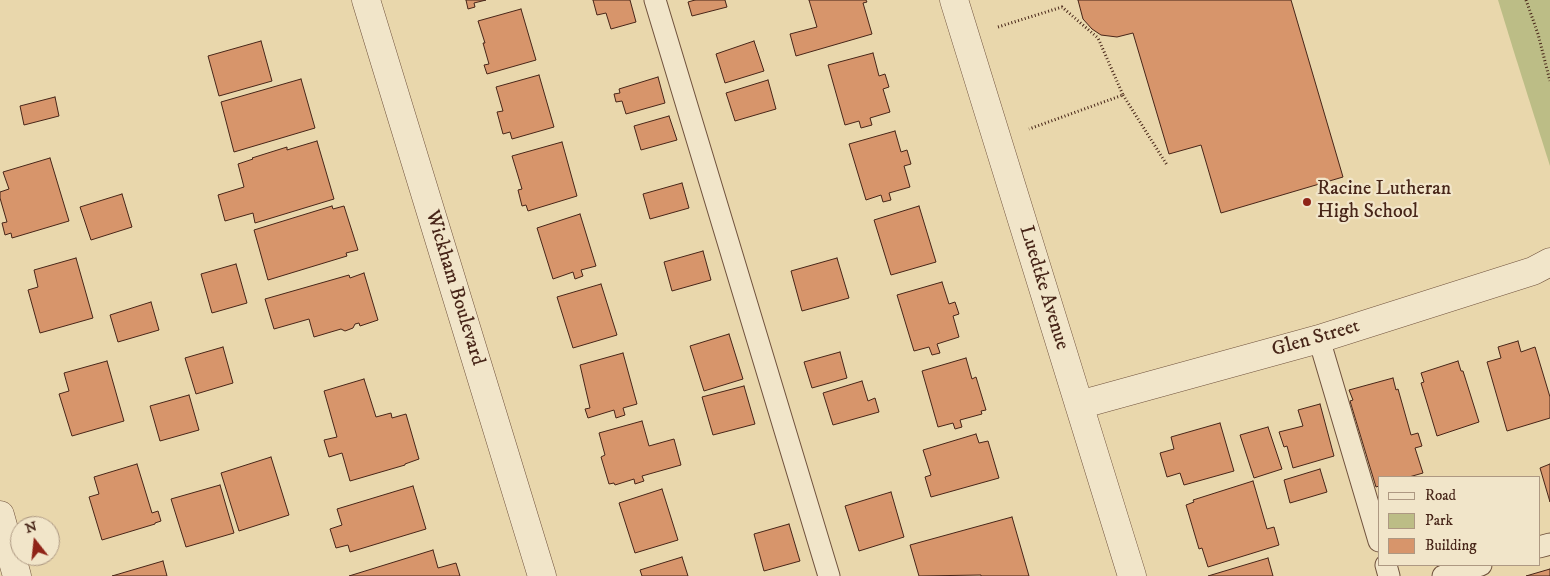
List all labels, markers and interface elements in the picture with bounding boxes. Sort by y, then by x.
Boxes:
place label: Racine Lutheran High School [1317,178,1451,225]
marker: Racine Lutheran High School [1301,196,1313,208]
street label: Wickham Boulevard [419,207,489,369]
street label: Luedtke Avenue [1013,223,1073,353]
street label: Glen Street [1269,315,1363,363]
legend [1378,476,1540,566]
text: Road [1425,486,1456,505]
text: Park [1425,511,1453,530]
north arrow [10,516,60,566]
text: N [23,517,39,538]
text: Building [1425,536,1477,555]

